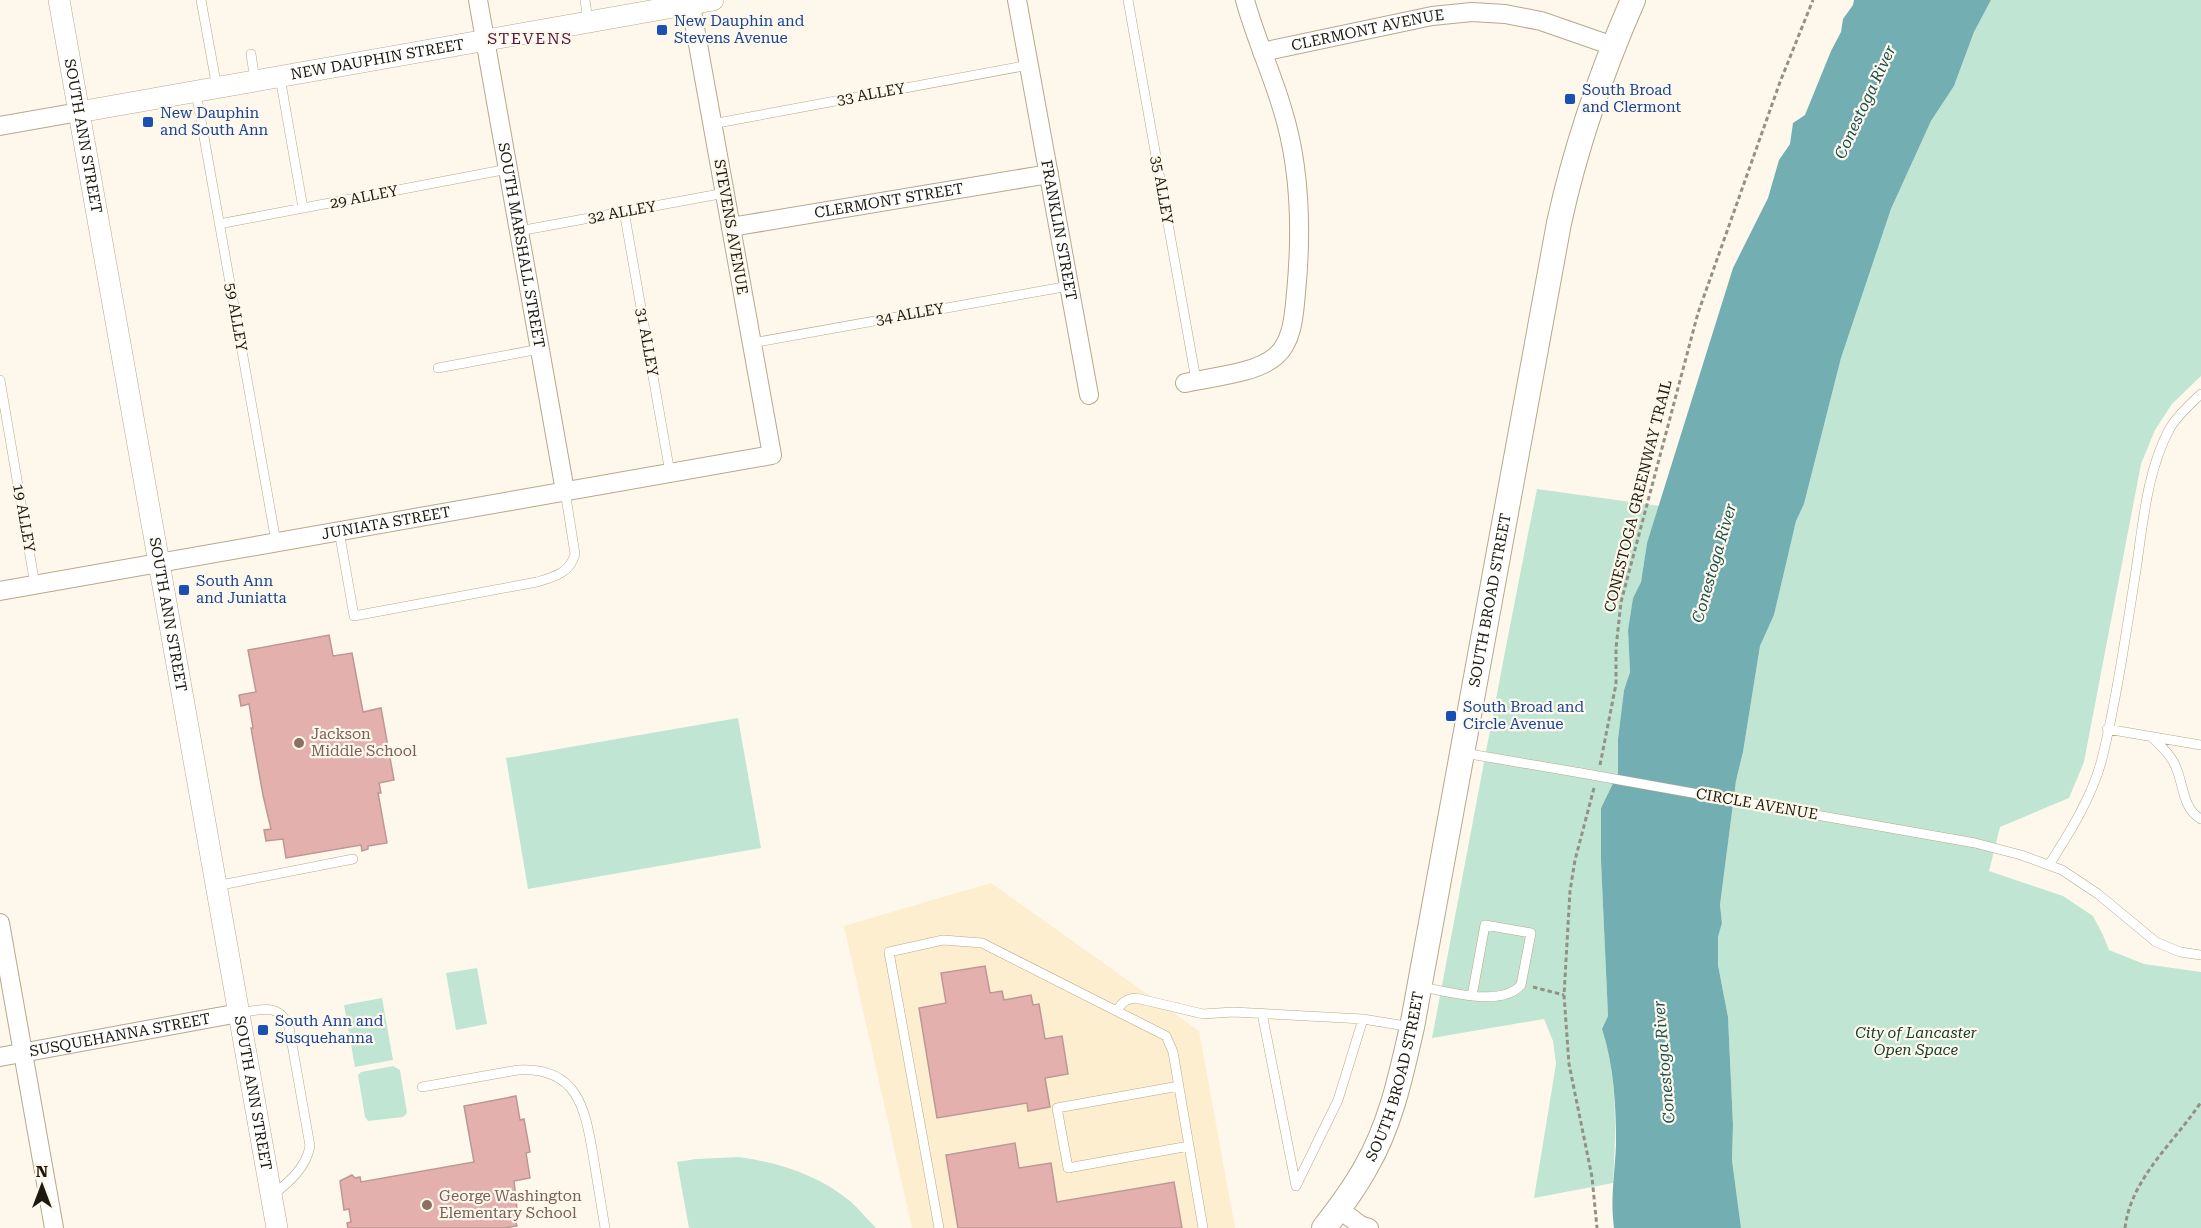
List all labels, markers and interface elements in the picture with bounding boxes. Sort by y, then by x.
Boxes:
street label: CLERMONT AVENUE [1290,6,1445,55]
place label: New Dauphin and Stevens Avenue [674,12,805,47]
marker: New Dauphin and Stevens Avenue [655,23,669,37]
district label: STEVENS [487,29,573,48]
street label: NEW DAUPHIN STREET [289,35,466,83]
water label: Conestoga River [1830,42,1900,162]
street label: SOUTH ANN STREET [61,57,106,215]
street label: 33 ALLEY [835,79,907,109]
place label: South Broad and Clermont [1582,81,1682,116]
marker: South Broad and Clermont [1563,92,1577,106]
place label: New Dauphin and South Ann [160,104,269,139]
marker: New Dauphin and South Ann [141,115,155,129]
street label: SOUTH MARSHALL STREET [494,141,548,349]
street label: 35 ALLEY [1147,154,1177,226]
street label: STEVENS AVENUE [710,158,752,296]
street label: FRANKLIN STREET [1037,158,1081,302]
street label: CLERMONT STREET [813,179,965,222]
street label: 29 ALLEY [328,181,400,212]
street label: 32 ALLEY [586,197,658,227]
street label: 59 ALLEY [221,281,251,353]
street label: 34 ALLEY [874,299,946,329]
street label: 31 ALLEY [632,306,662,378]
street label: CONESTOGA GREENWAY TRAIL [1600,378,1676,614]
street label: 19 ALLEY [9,482,39,554]
water label: Conestoga River [1688,501,1740,625]
street label: JUNIATA STREET [320,503,452,543]
street label: SOUTH BROAD STREET [1465,512,1515,688]
street label: SOUTH ANN STREET [146,536,191,693]
place label: South Ann and Juniatta [196,572,287,607]
marker: South Ann and Juniatta [177,583,191,597]
place label: South Broad and Circle Avenue [1463,698,1585,733]
marker: South Broad and Circle Avenue [1444,709,1458,723]
place label: Jackson Middle School [311,725,417,760]
marker: Jackson Middle School [292,736,306,750]
street label: CIRCLE AVENUE [1695,784,1819,824]
street label: SOUTH BROAD STREET [1362,990,1427,1164]
water label: Conestoga River [1649,999,1679,1124]
street label: SUSQUEHANNA STREET [28,1009,212,1060]
place label: South Ann and Susquehanna [275,1012,384,1047]
street label: SOUTH ANN STREET [230,1014,276,1172]
marker: South Ann and Susquehanna [256,1023,270,1037]
park label: City of Lancaster Open Space [1855,1024,1978,1059]
north arrow [12,1156,72,1216]
text: N [36,1162,48,1181]
place label: George Washington Elementary School [439,1187,582,1222]
marker: George Washington Elementary School [420,1198,434,1212]

